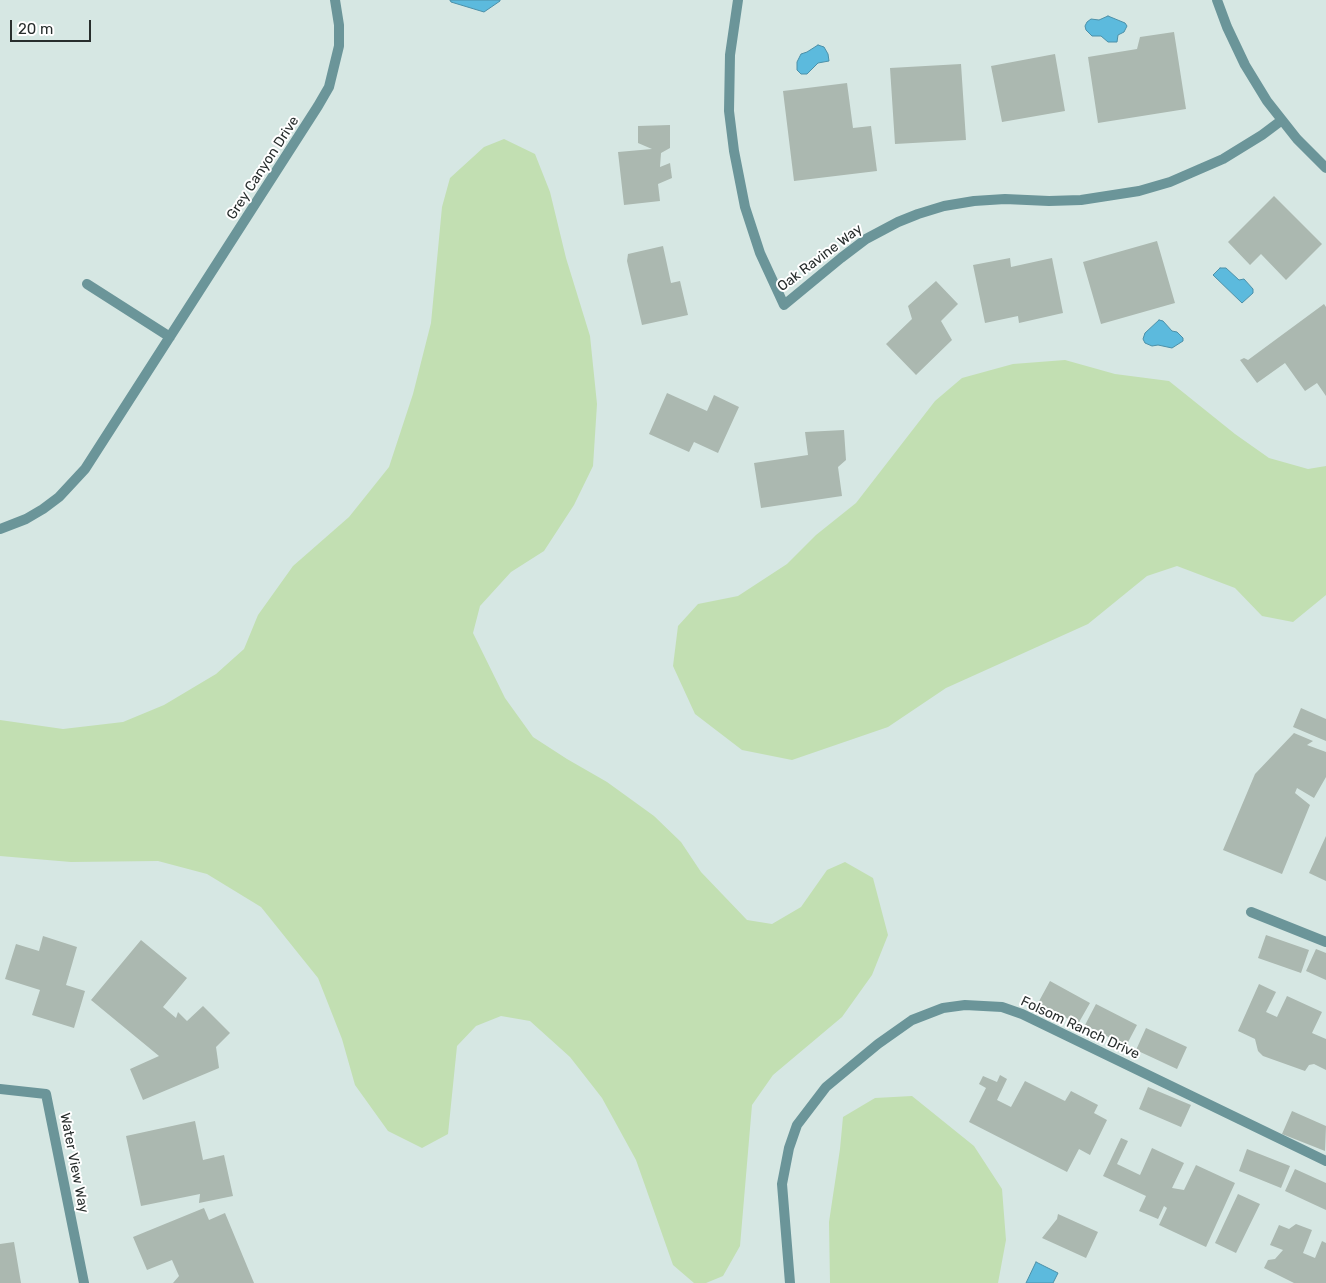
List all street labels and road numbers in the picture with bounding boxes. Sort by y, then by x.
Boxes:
street label: Grey Canyon Drive [223,113,303,223]
street label: Oak Ravine Way [774,221,866,295]
street label: Folsom Ranch Drive [1018,993,1142,1063]
street label: Water View Way [56,1112,92,1214]

